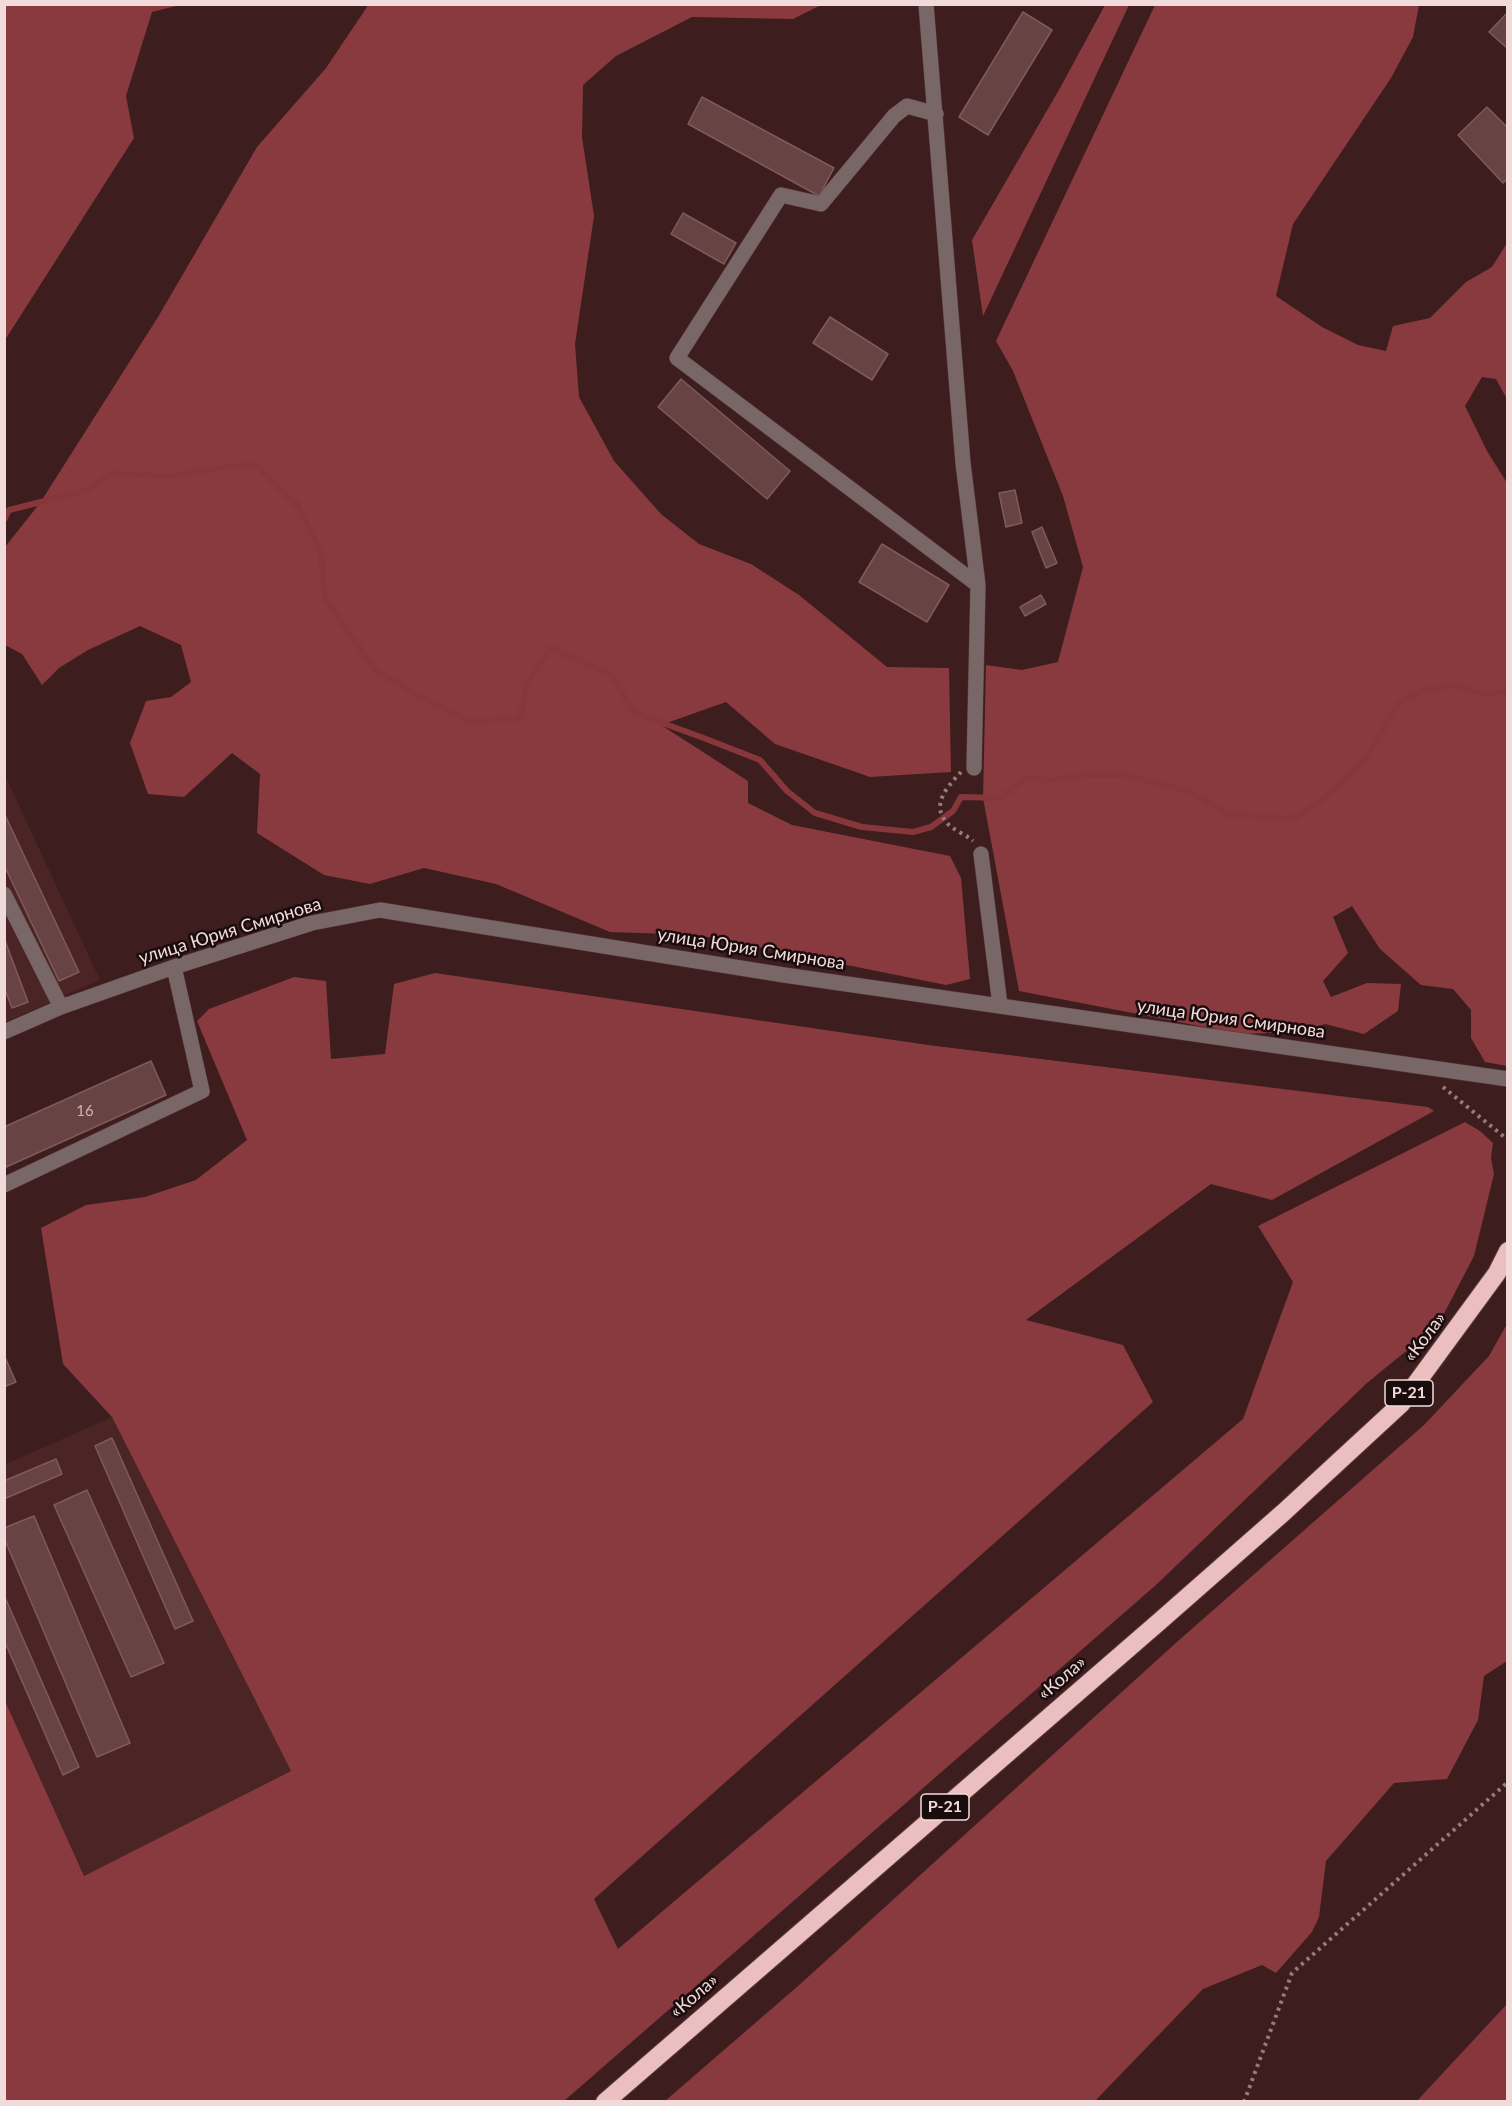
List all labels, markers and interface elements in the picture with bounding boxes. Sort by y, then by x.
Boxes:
street label: улица Юрия Смирнова [136,893,324,969]
street label: улица Юрия Смирнова [656,923,846,975]
street label: улица Юрия Смирнова [1136,995,1326,1043]
house number: 16 [76,1102,94,1120]
street label: «Кола» [1399,1308,1451,1366]
road number: Р-21 [1385,1380,1433,1406]
street label: «Кола» [1034,1651,1090,1705]
road number: Р-21 [921,1794,969,1820]
street label: «Кола» [666,1969,722,2023]

